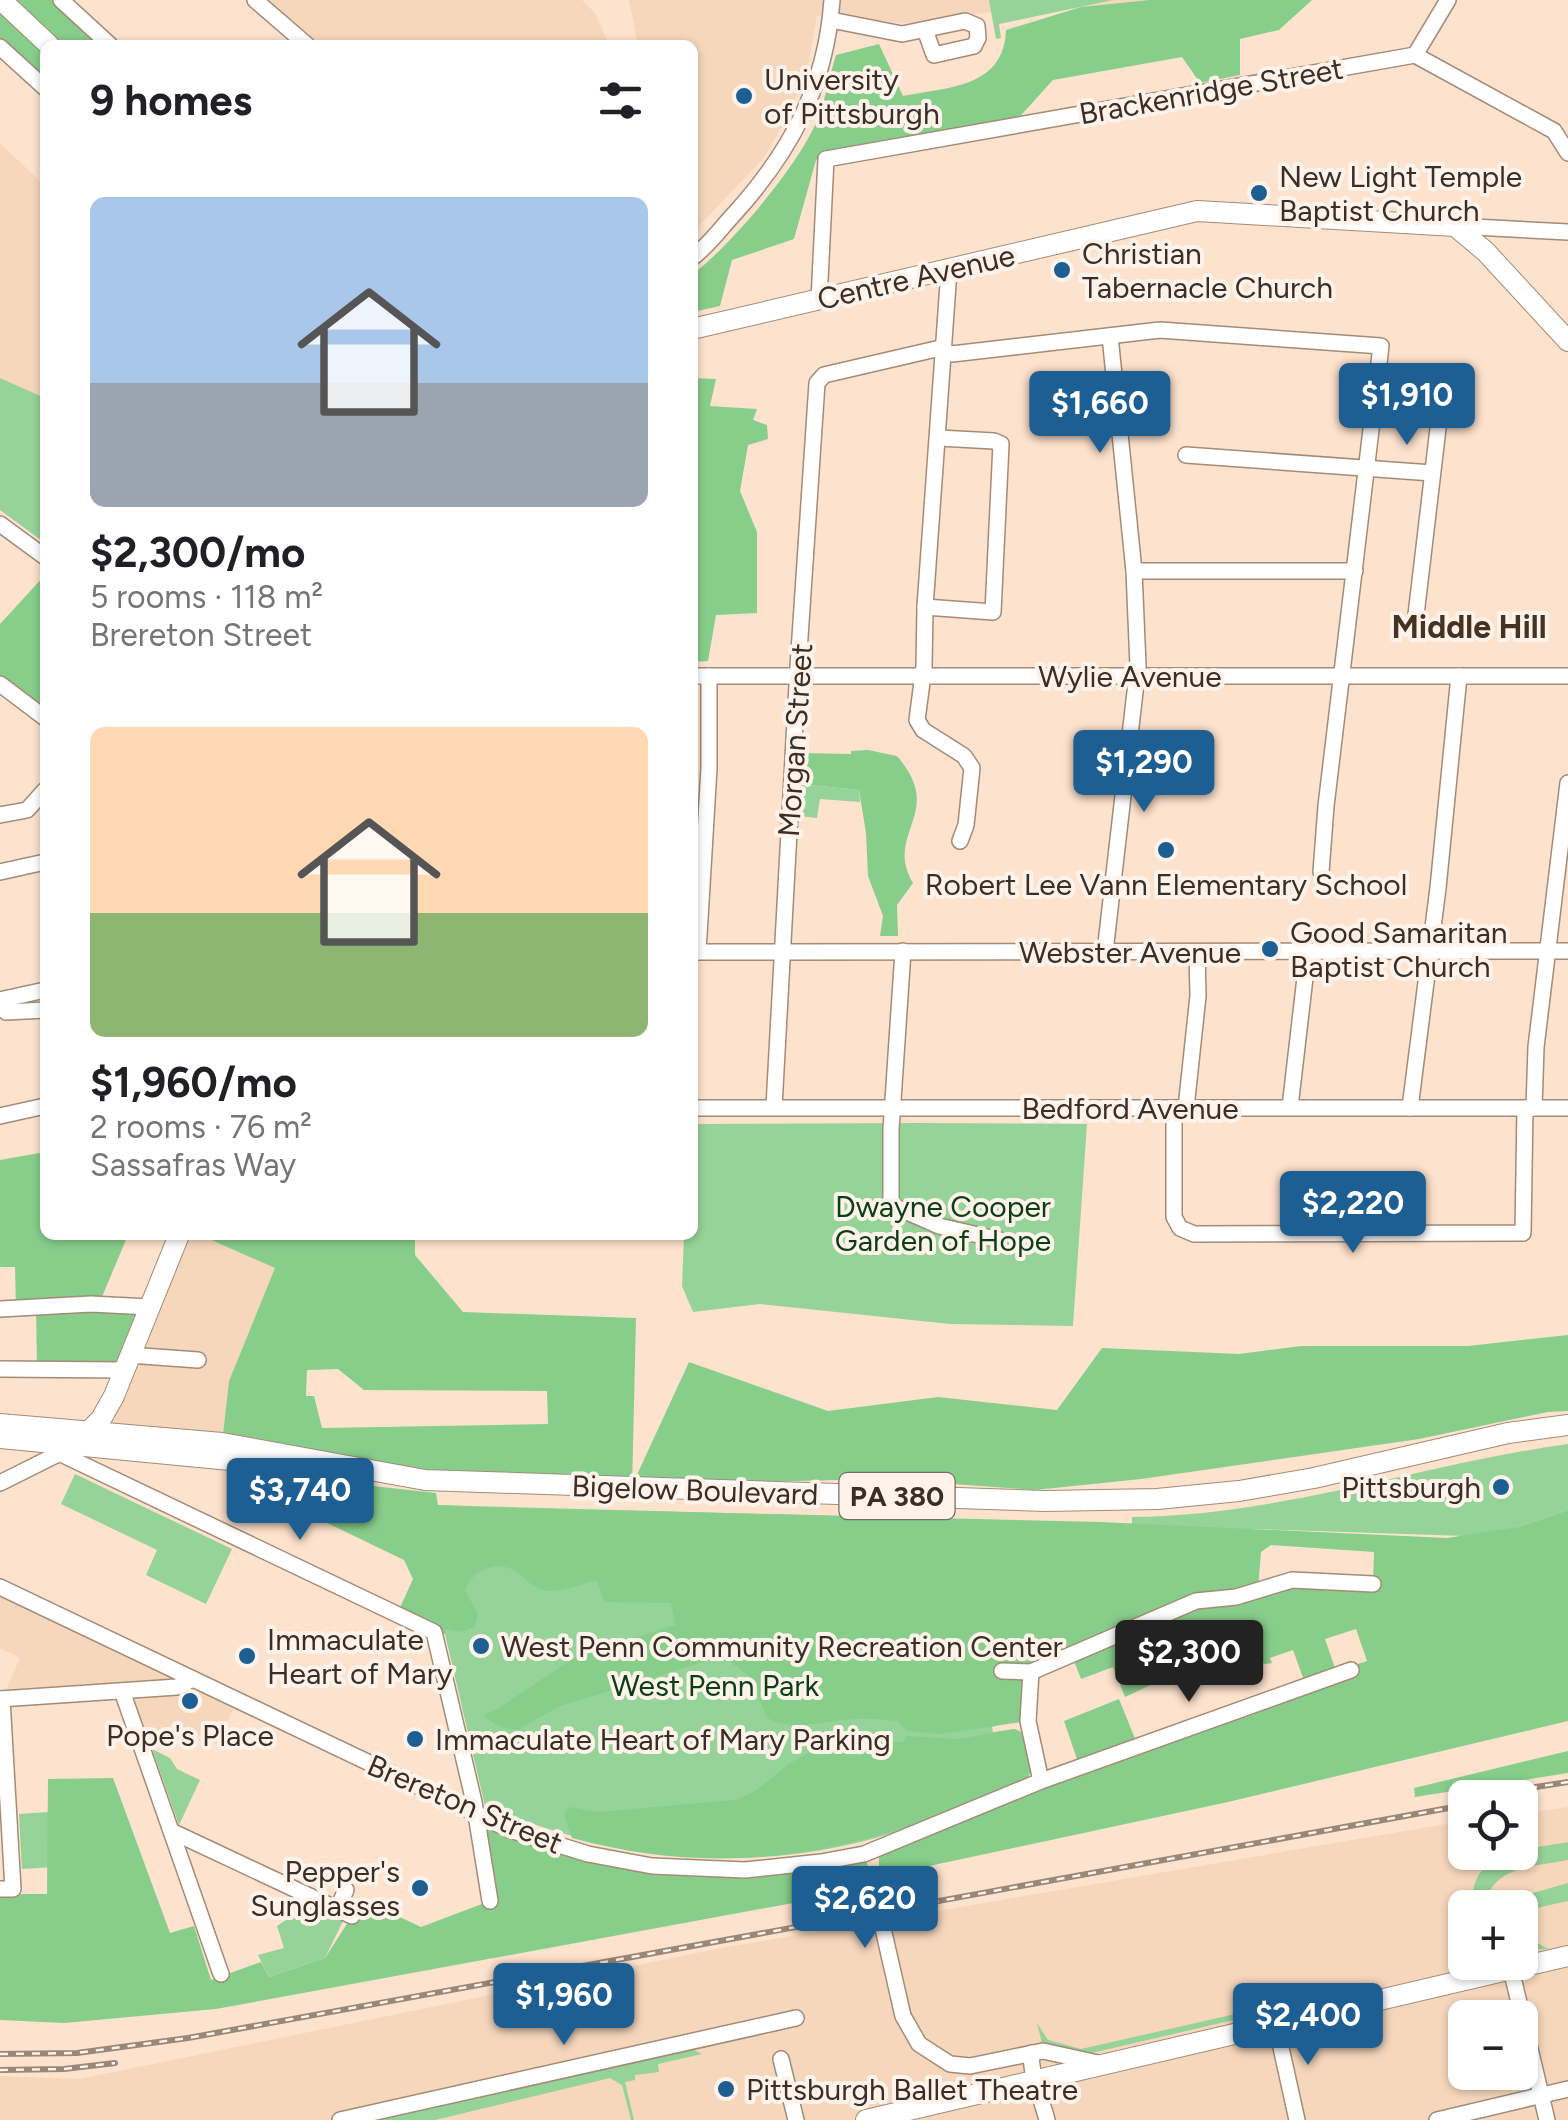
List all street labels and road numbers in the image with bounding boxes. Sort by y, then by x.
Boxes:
street label: Brackenridge Street [1076,50,1346,132]
street label: Centre Avenue [814,236,1018,318]
street label: Morgan Street [770,642,820,838]
street label: Wylie Avenue [1038,658,1222,695]
street label: Webster Avenue [1019,934,1241,971]
street label: Bedford Avenue [1021,1090,1239,1127]
street label: Bigelow Boulevard [571,1467,819,1513]
road number: PA 380 [840,1473,954,1519]
street label: Brereton Street [362,1746,568,1862]

